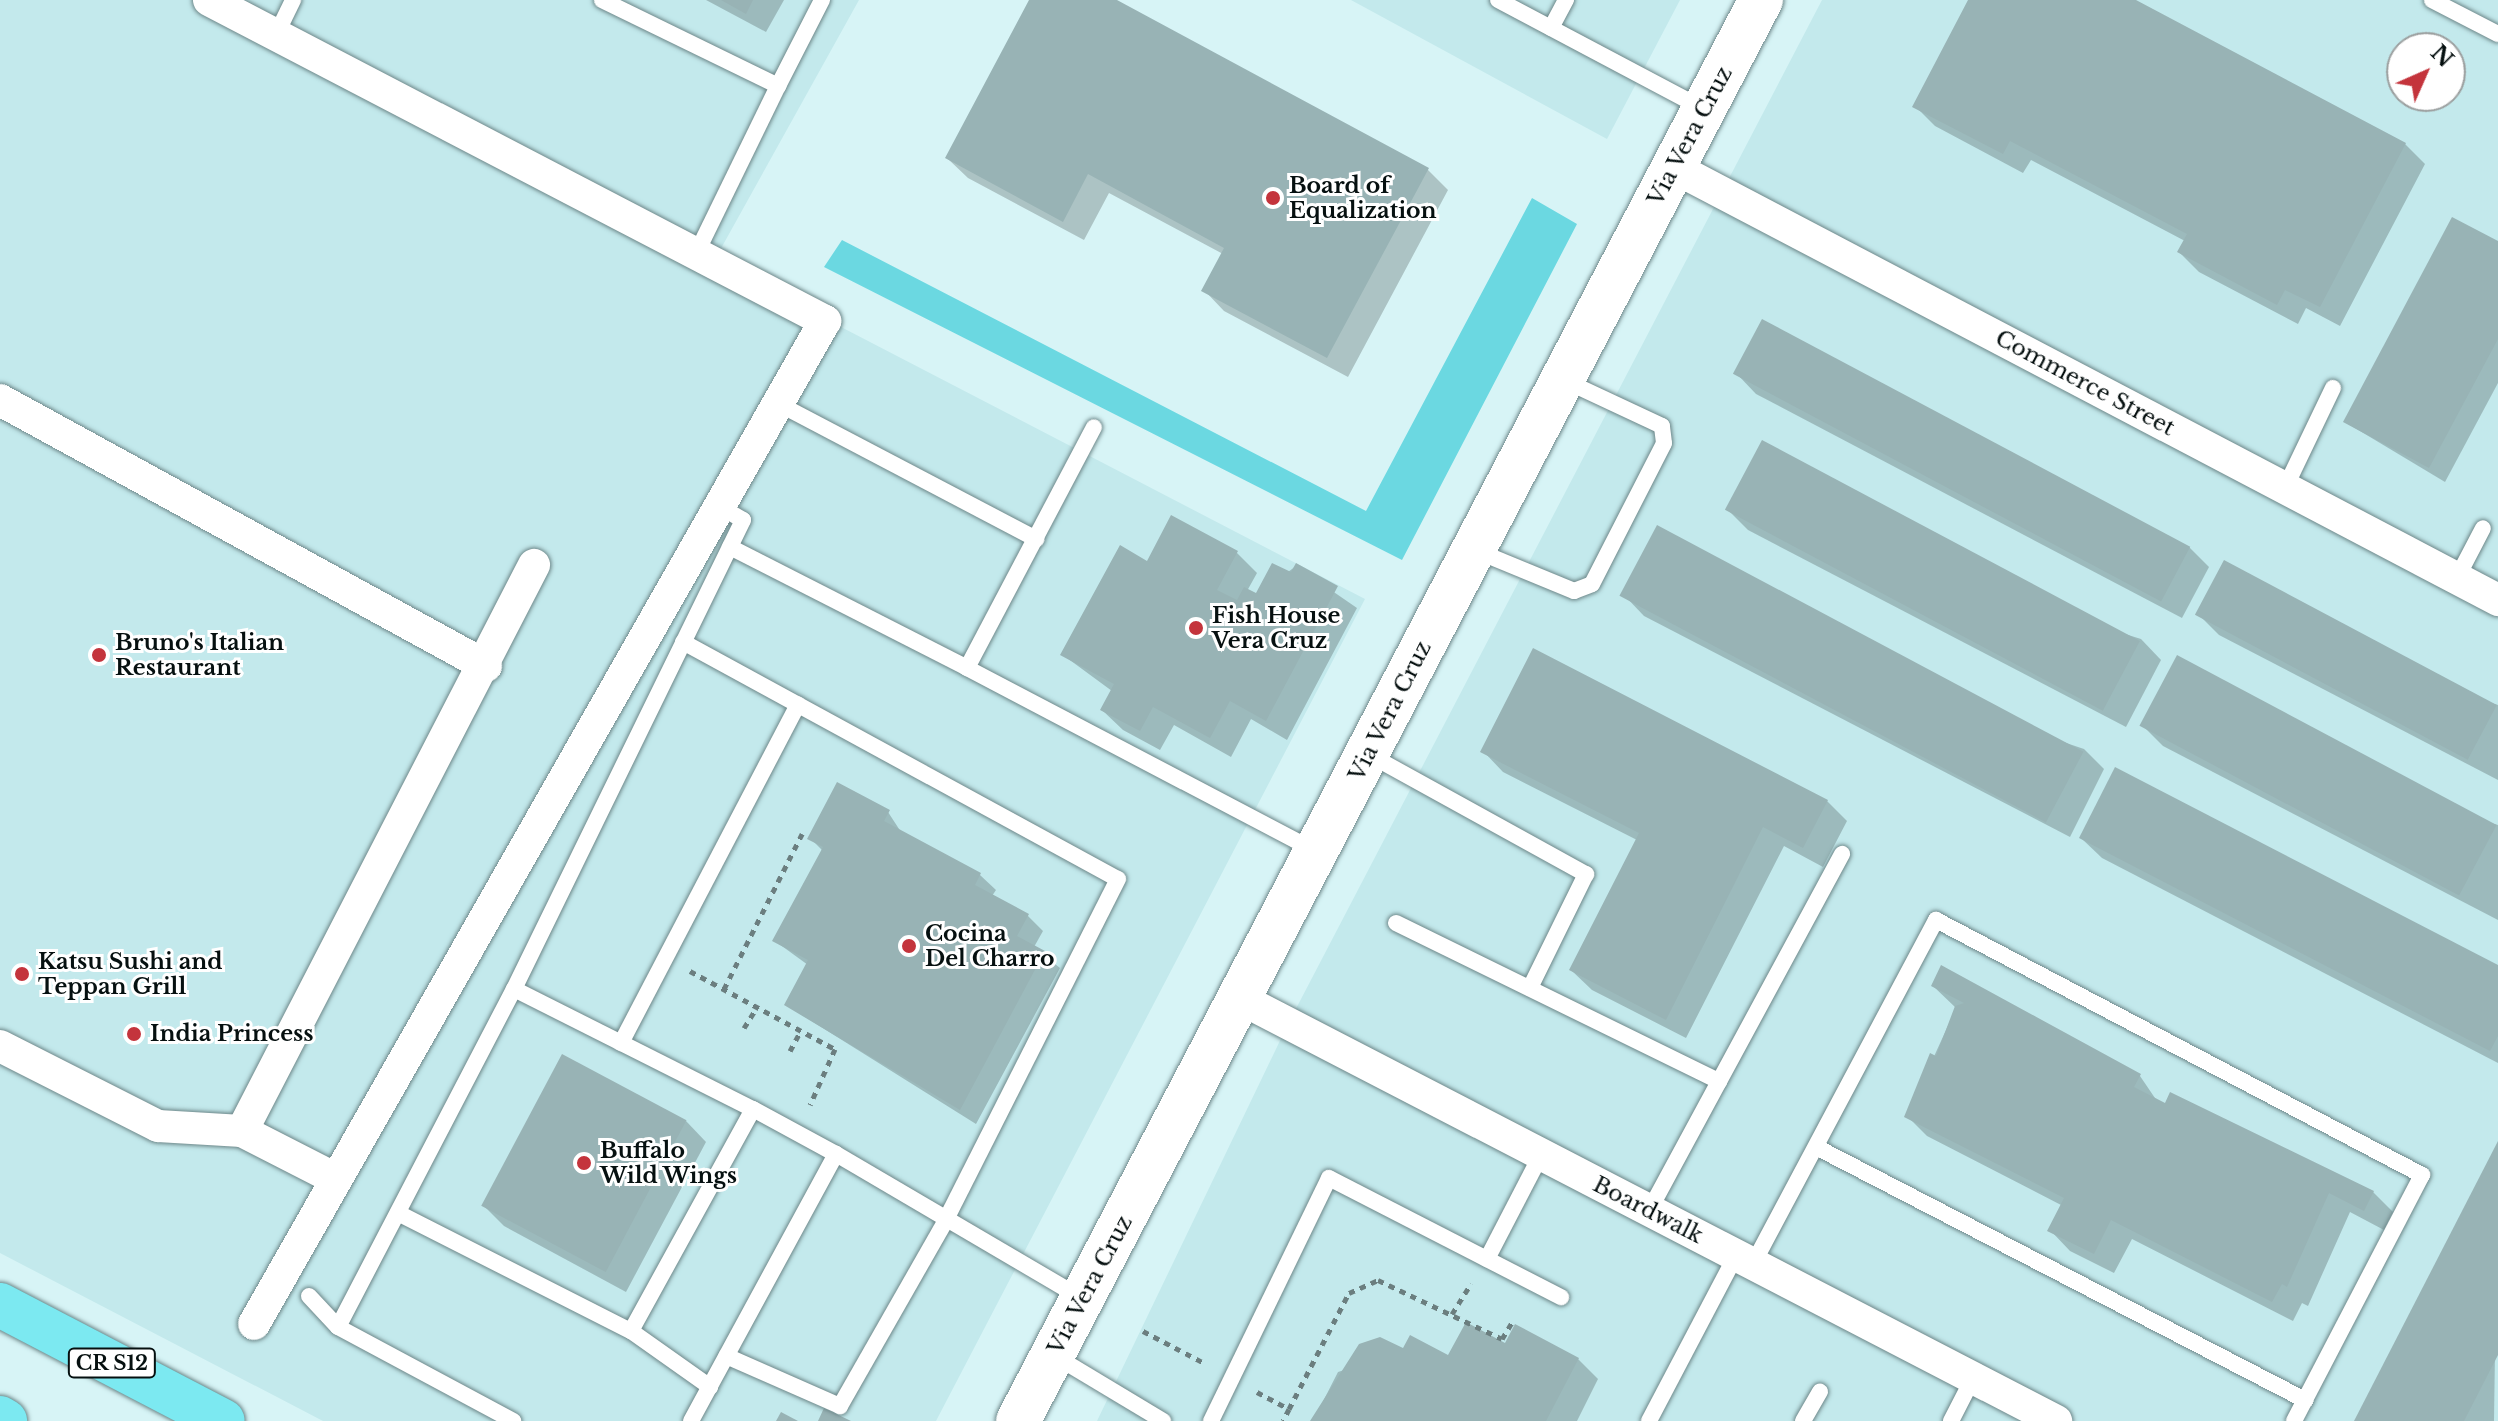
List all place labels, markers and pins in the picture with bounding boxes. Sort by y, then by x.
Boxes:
place label: Board of Equalization [1289,172,1437,224]
marker: Board of Equalization [1264,189,1282,207]
place label: Fish House Vera Cruz [1212,602,1340,654]
marker: Fish House Vera Cruz [1187,619,1205,637]
place label: Bruno's Italian Restaurant [115,629,284,680]
marker: Bruno's Italian Restaurant [90,646,108,664]
place label: Cocina Del Charro [925,920,1055,972]
marker: Cocina Del Charro [900,937,918,955]
place label: Katsu Sushi and Teppan Grill [38,948,223,1000]
marker: Katsu Sushi and Teppan Grill [13,965,31,983]
place label: India Princess [150,1021,314,1047]
marker: India Princess [125,1025,143,1043]
place label: Buffalo Wild Wings [600,1137,738,1188]
marker: Buffalo Wild Wings [575,1154,593,1172]

